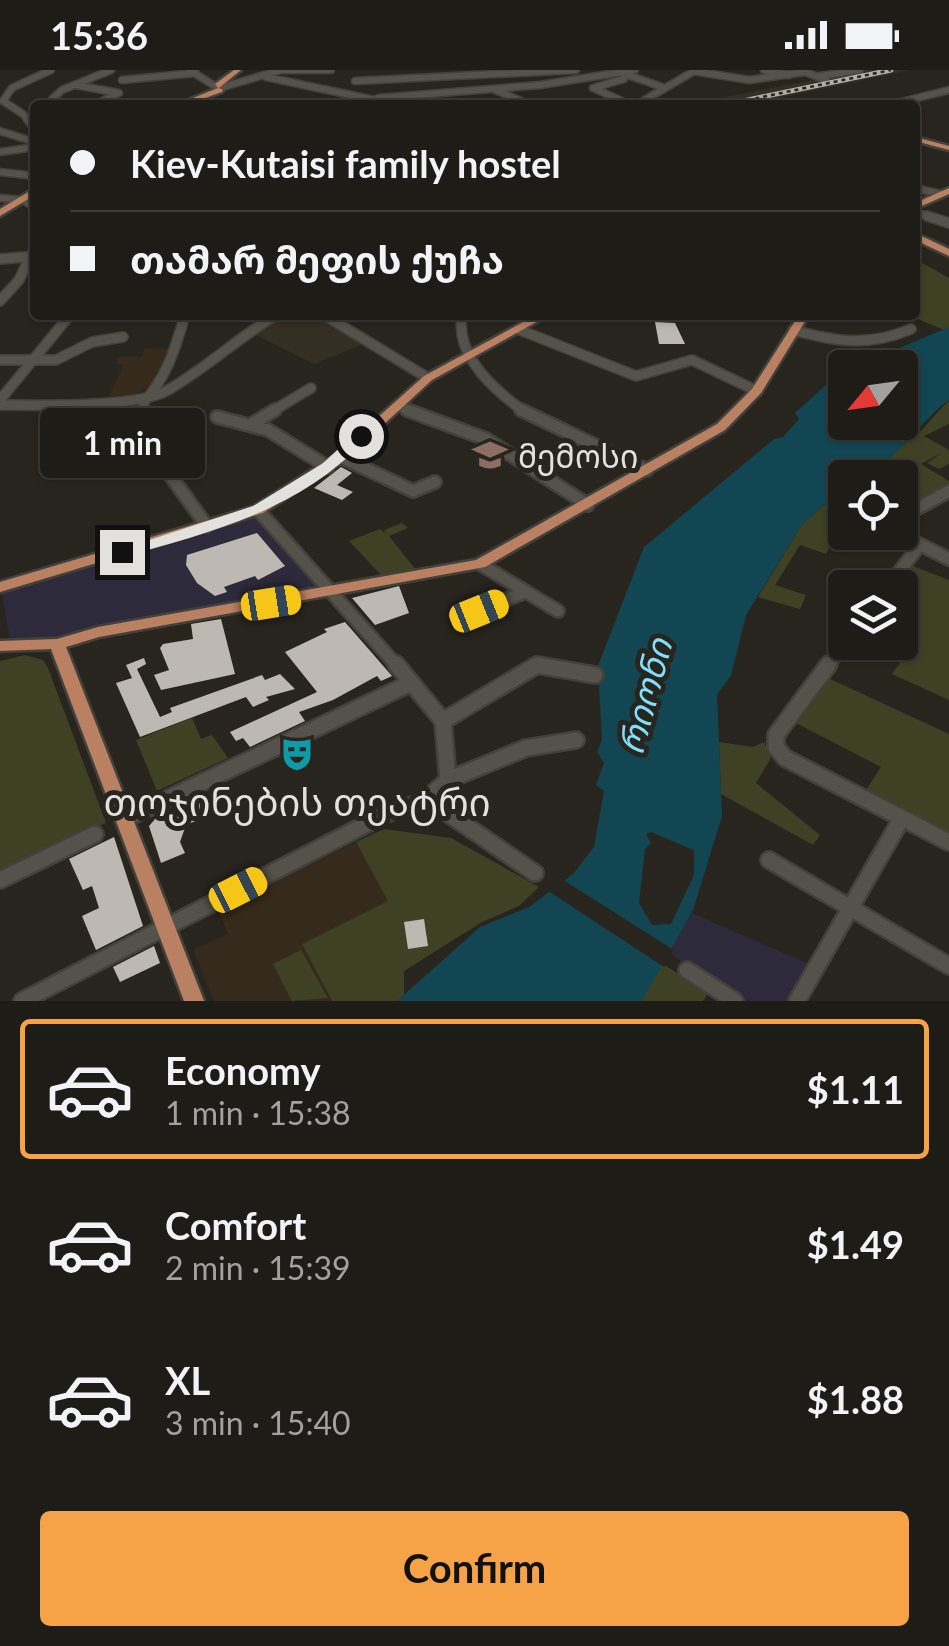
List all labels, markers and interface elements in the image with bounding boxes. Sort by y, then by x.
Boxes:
text: 15:36 [50,12,148,58]
text: Kiev-Kutaisi family hostel [130,140,561,186]
text: თამარ მეფის ქუჩა [130,236,504,282]
north arrow [828,350,918,440]
map controls [828,350,918,660]
callout: 1 min [39,407,204,477]
route start [339,414,384,459]
text: 1 min [83,423,162,462]
school or university icon: მემოსი [471,436,509,474]
place label: მემოსი [518,436,638,476]
button: locate [828,460,918,550]
route end [100,530,145,575]
button: layers [828,570,918,660]
car [239,583,303,623]
car [446,586,512,636]
water label: რიონი [608,632,680,758]
theatre icon: თოჯინების თეატრი [278,735,316,773]
place label: თოჯინების თეატრი [104,778,490,826]
car [204,863,272,917]
icon: car [45,1044,135,1134]
text: Economy [165,1047,320,1093]
text: $1.11 [807,1066,904,1112]
text: 1 min · 15:38 [165,1093,351,1132]
icon: car [45,1199,135,1289]
text: Comfort [165,1202,306,1248]
text: $1.49 [807,1221,904,1267]
text: 2 min · 15:39 [165,1248,351,1287]
icon: car [45,1354,135,1444]
text: XL [165,1357,210,1403]
text: $1.88 [807,1376,904,1422]
text: 3 min · 15:40 [165,1403,351,1442]
button: Confirm [40,1511,909,1626]

